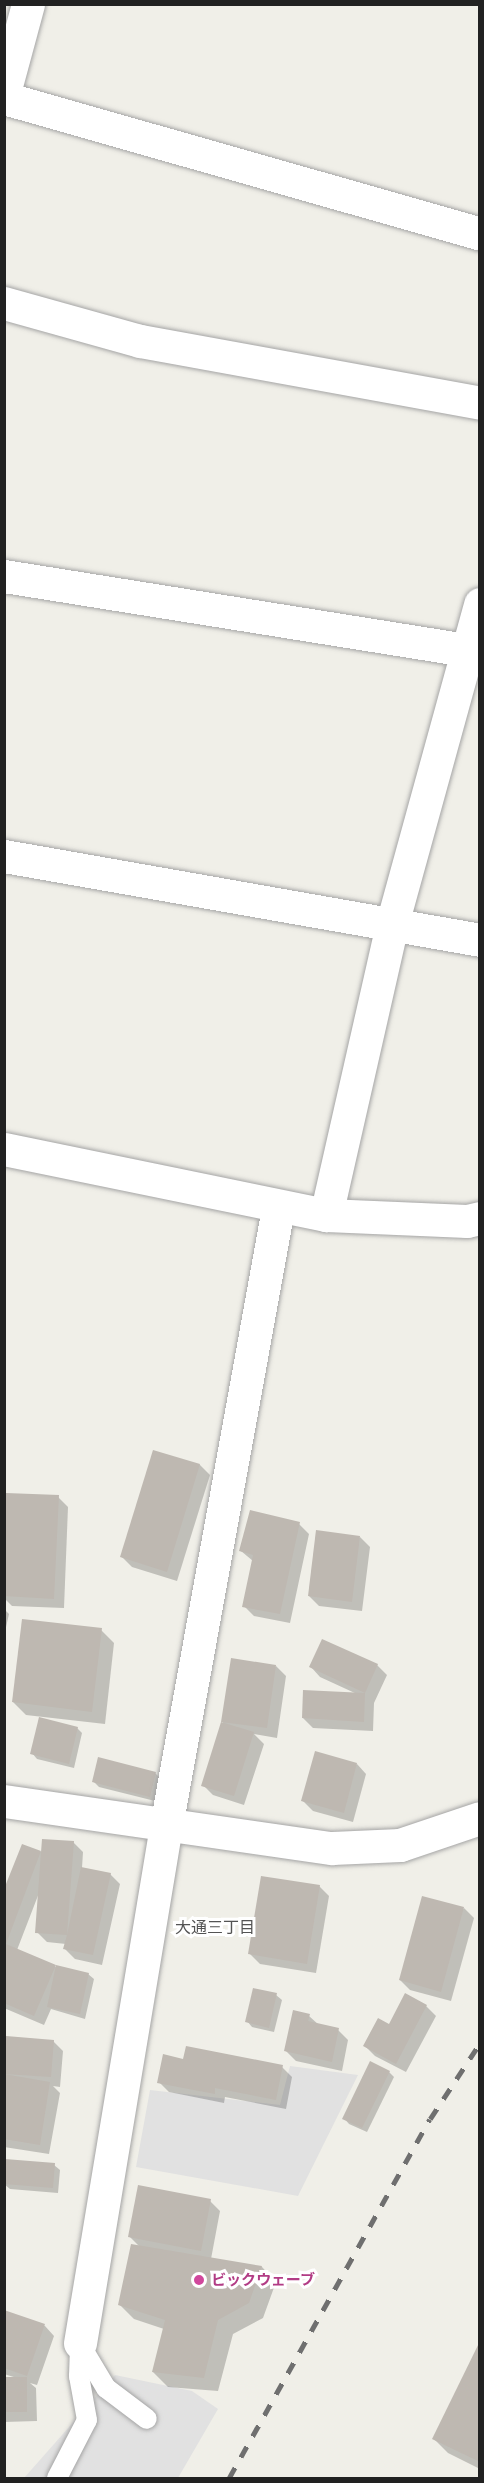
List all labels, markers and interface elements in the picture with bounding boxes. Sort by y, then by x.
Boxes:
district label: 大通三丁目 [175,1917,255,1937]
place label: ビックウェーブ [211,2271,316,2289]
marker: ビックウェーブ [192,2273,206,2287]

